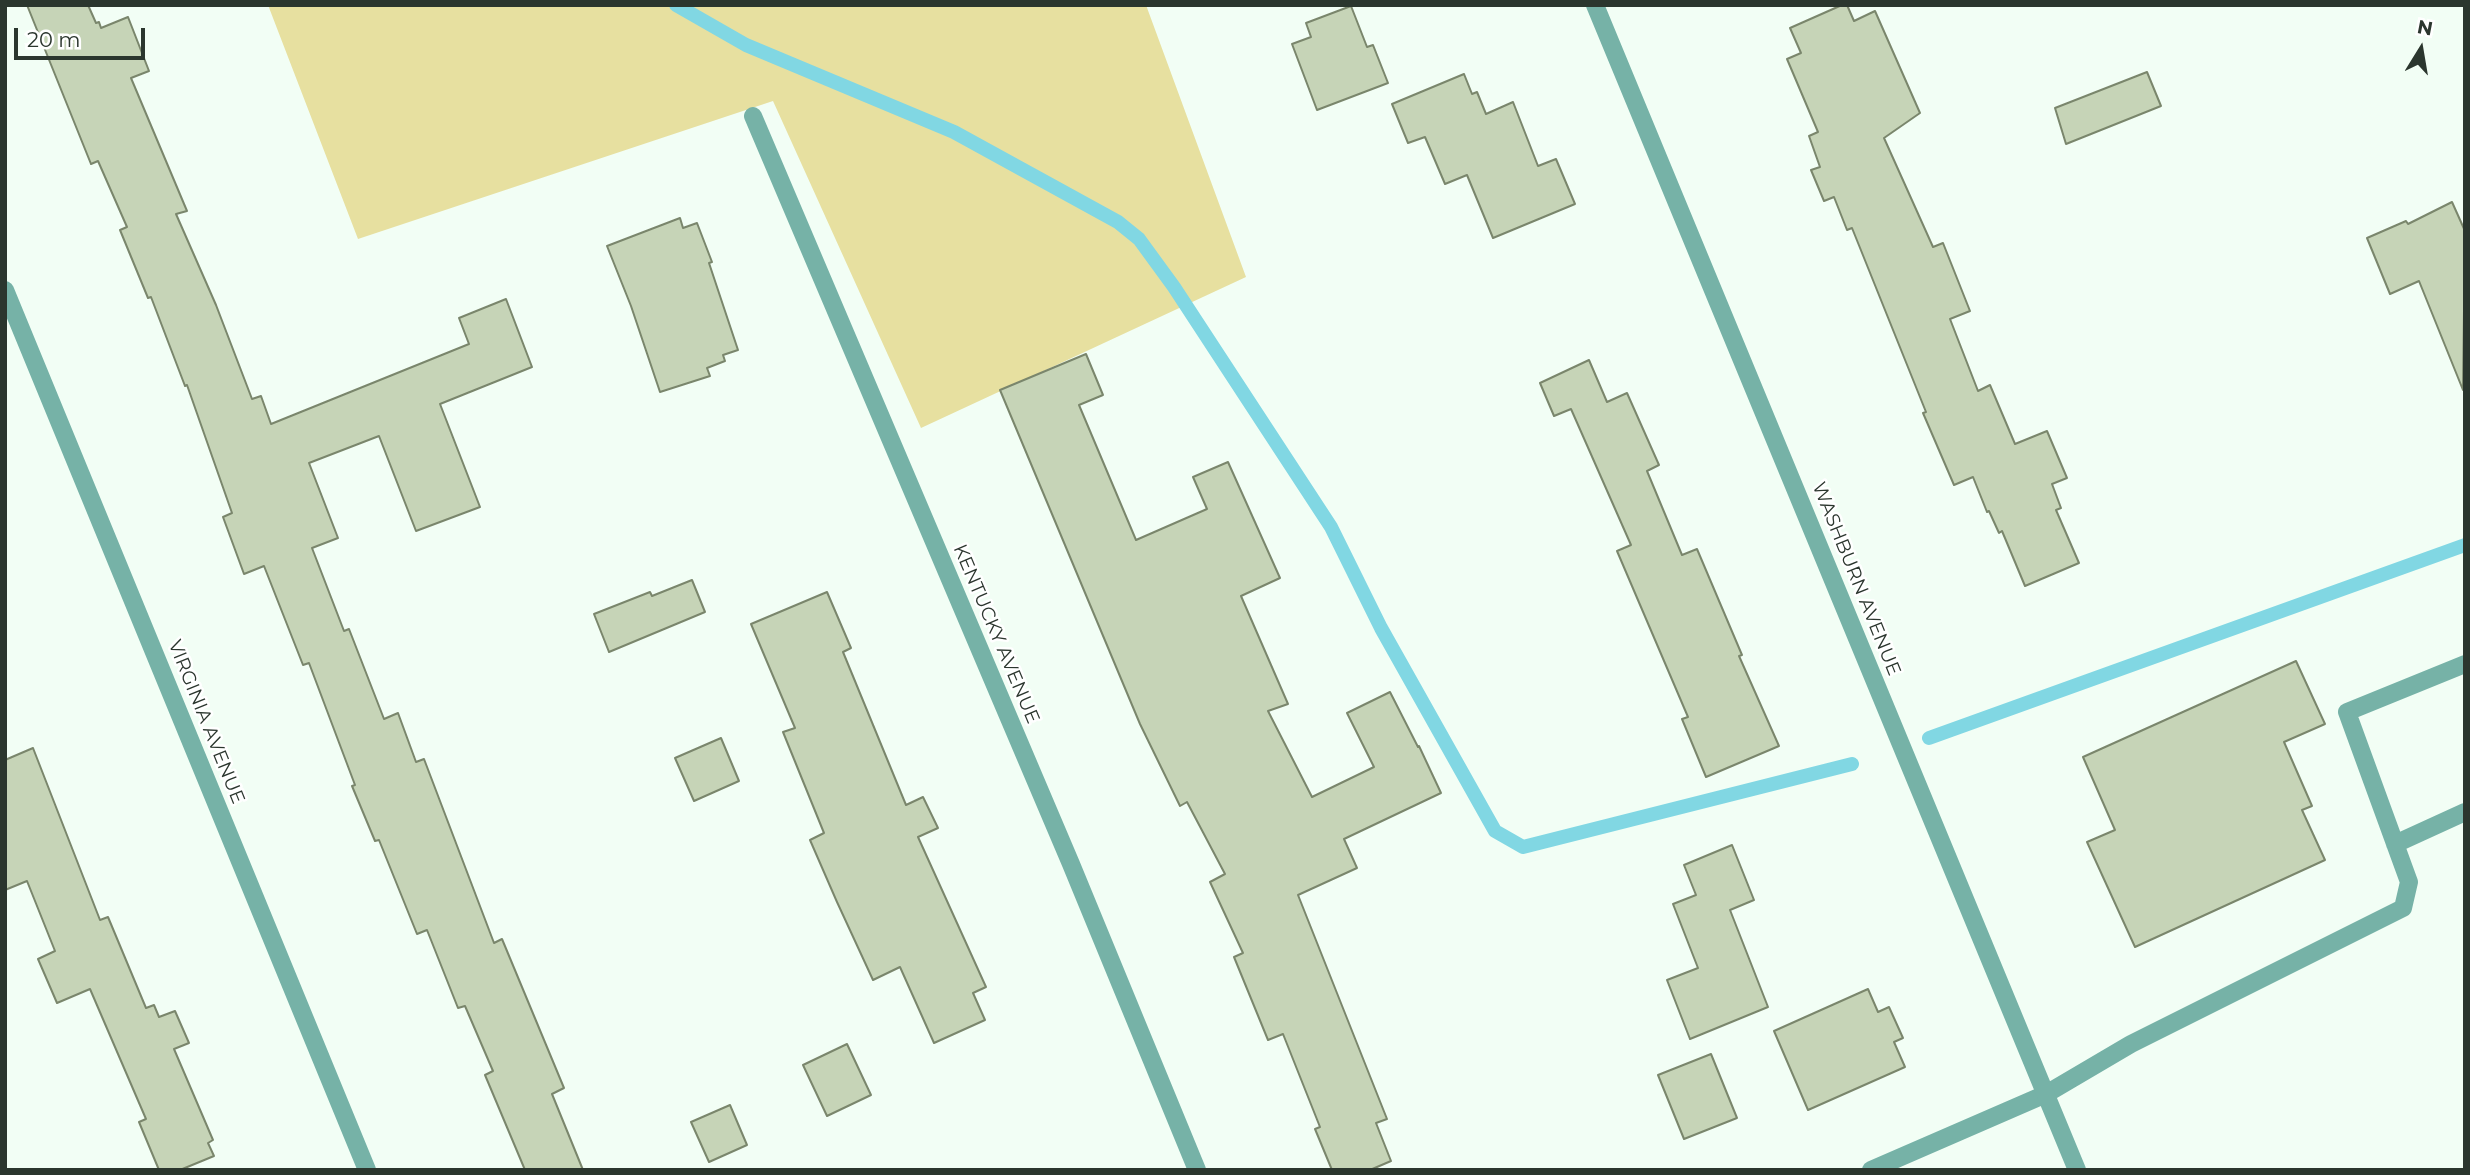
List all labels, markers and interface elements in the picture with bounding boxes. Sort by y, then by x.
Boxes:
scale bar [18,14,149,58]
north arrow [2386,14,2456,84]
text: N [2415,15,2435,41]
text: 20 m [27,27,81,52]
street label: WASHBURN AVENUE [1807,479,1905,679]
street label: KENTUCKY AVENUE [948,541,1044,727]
street label: VIRGINIA AVENUE [163,637,249,807]

